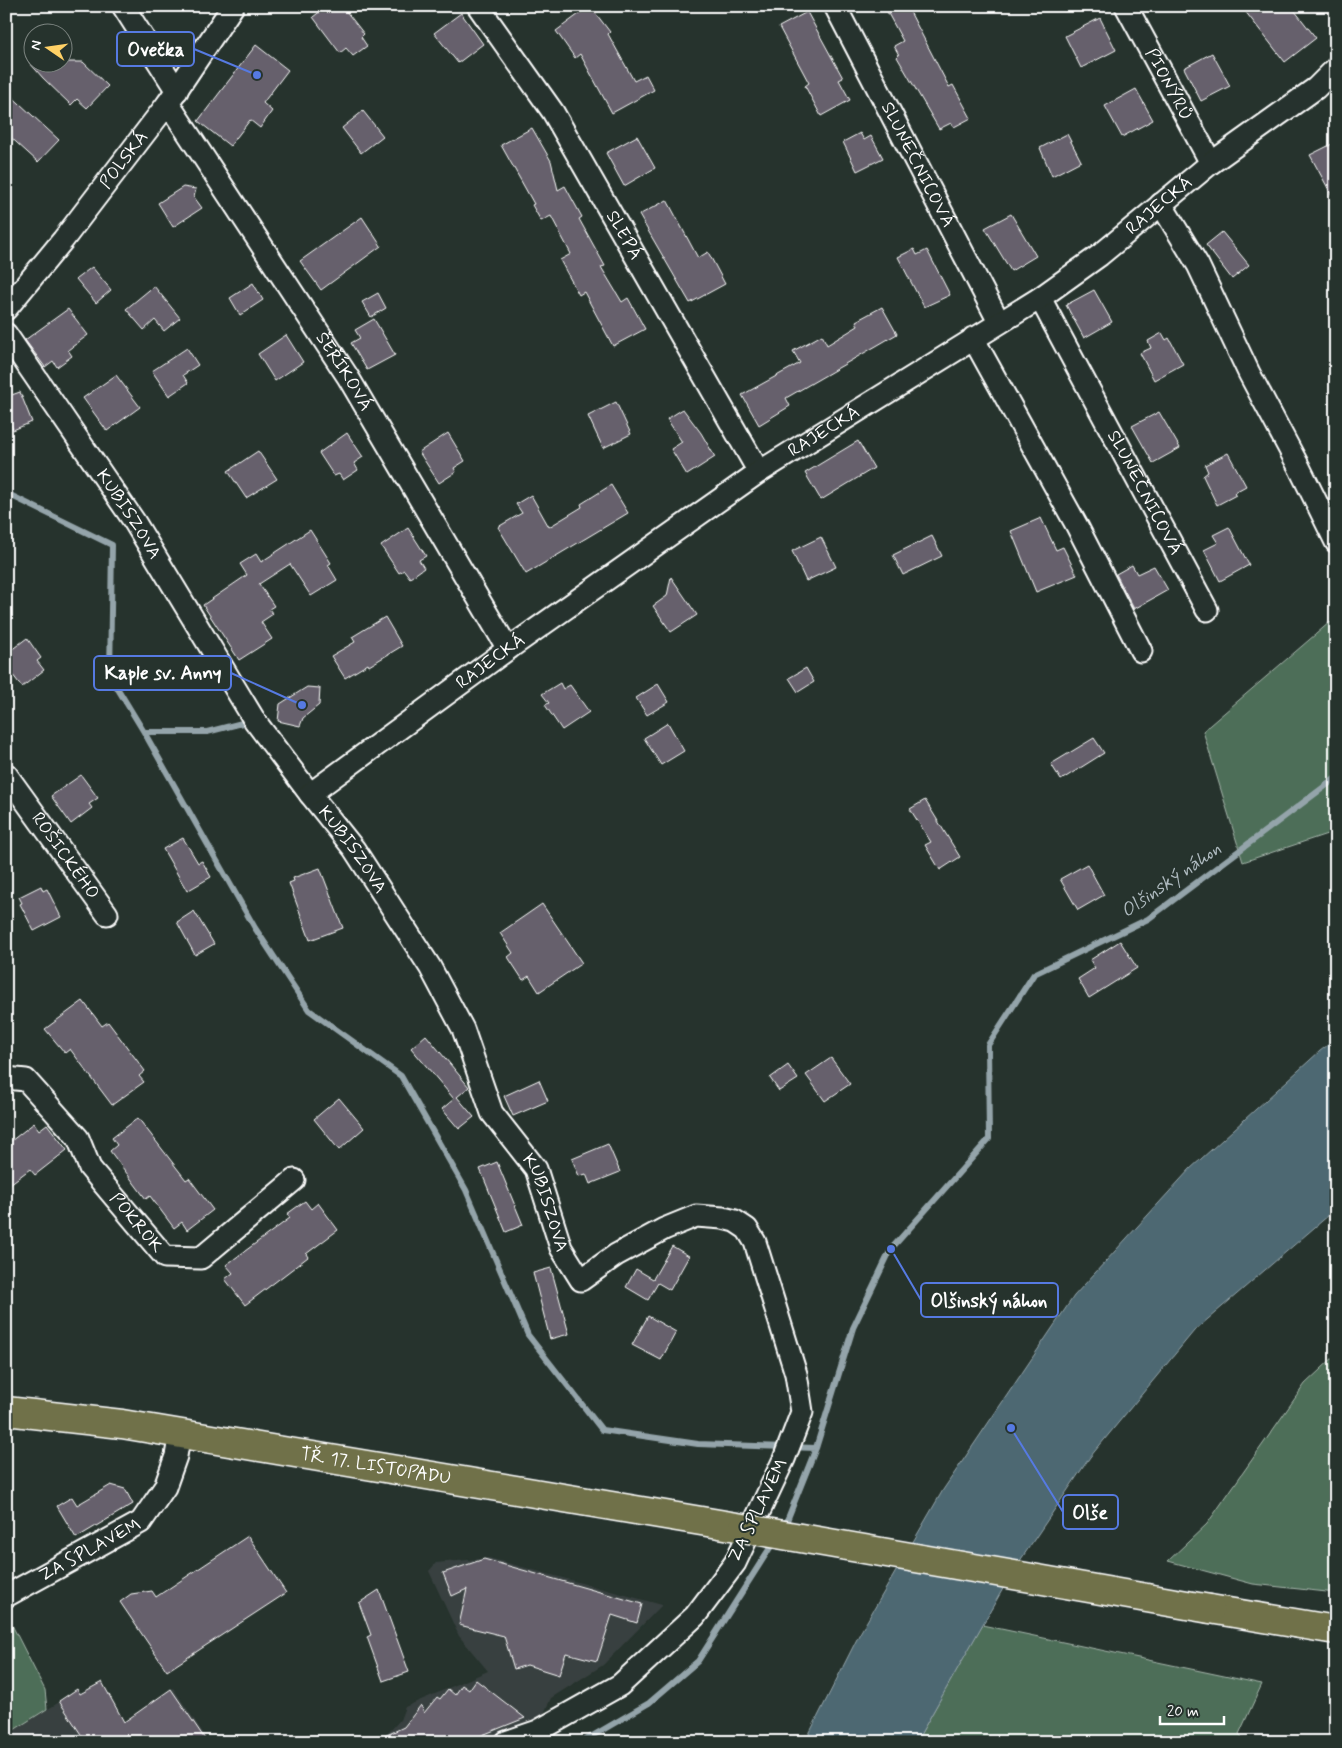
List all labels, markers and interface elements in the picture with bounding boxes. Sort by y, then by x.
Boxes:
north arrow [22,22,72,72]
callout: Ovečka [117,32,194,66]
text: Ovečka [127,38,185,63]
text: N [26,39,46,52]
street label: PIONÝRŮ [1139,44,1198,124]
street label: SLUNEČNICOVÁ [875,98,960,232]
street label: POLSKÁ [94,126,154,194]
street label: RAJECKÁ [1121,171,1198,241]
street label: SLEPÁ [600,206,647,265]
street label: ŠEŘÍKOVÁ [310,327,377,416]
street label: RAJECKÁ [784,400,864,463]
street label: SLUNEČNICOVÁ [1101,426,1187,559]
street label: KUBISZOVA [90,465,166,564]
street label: RAJECKÁ [451,628,530,695]
callout: Kaple sv. Anny [94,656,231,690]
text: Kaple sv. Anny [104,661,222,686]
street label: KUBISZOVA [312,801,392,899]
street label: ROŠICKÉHO [26,808,105,904]
water label: Olšinský náhon [1116,836,1226,924]
street label: KUBISZOVA [516,1149,574,1255]
street label: POKROK [104,1188,169,1258]
callout: Olšinský náhon [921,1283,1058,1317]
text: Olšinský náhon [931,1289,1048,1315]
street label: TŘ. 17. LISTOPADU [299,1442,453,1491]
street label: ZA SPLAVEM [722,1454,794,1566]
callout: Olše [1063,1495,1118,1529]
text: Olše [1072,1501,1108,1526]
street label: ZA SPLAVEM [35,1512,146,1588]
scale bar [1160,1693,1223,1725]
text: 20 m [1167,1702,1199,1722]

